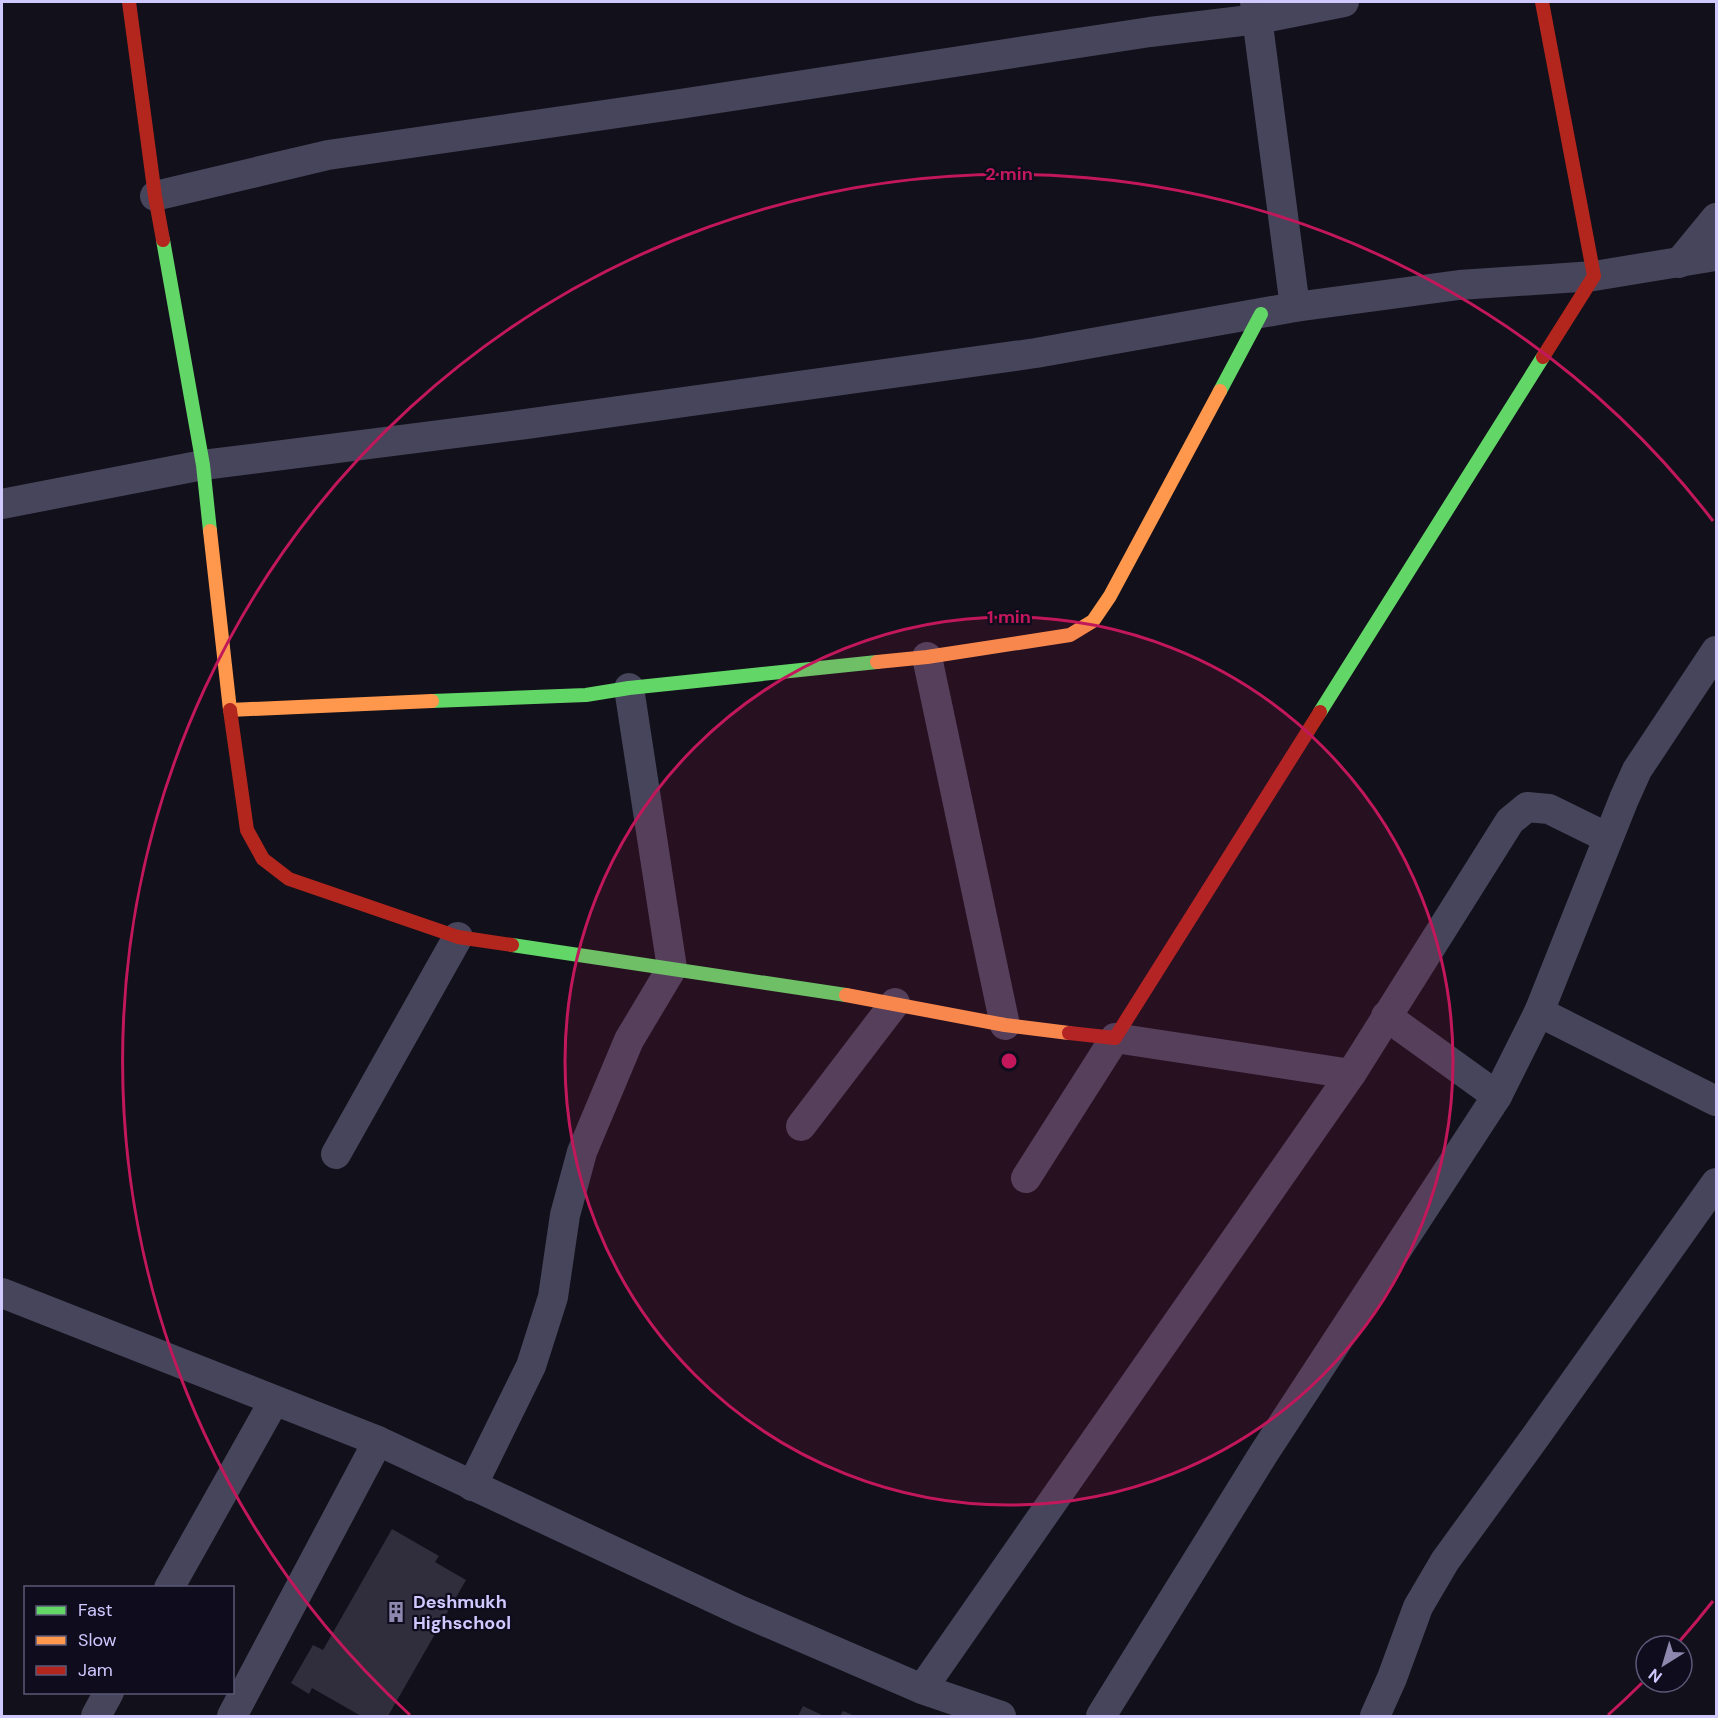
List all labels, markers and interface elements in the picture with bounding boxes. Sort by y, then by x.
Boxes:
text: 2 min [985,162,1033,186]
text: 1 min [987,605,1031,629]
centre of rings [999,1051,1019,1071]
legend [24,1586,234,1694]
place label: Deshmukh Highschool [413,1590,511,1635]
text: Fast [78,1598,113,1622]
building icon: Deshmukh Highschool [384,1600,408,1624]
text: Slow [78,1628,117,1652]
north arrow [1634,1634,1694,1694]
text: Jam [78,1658,113,1682]
text: N [1644,1664,1666,1687]

